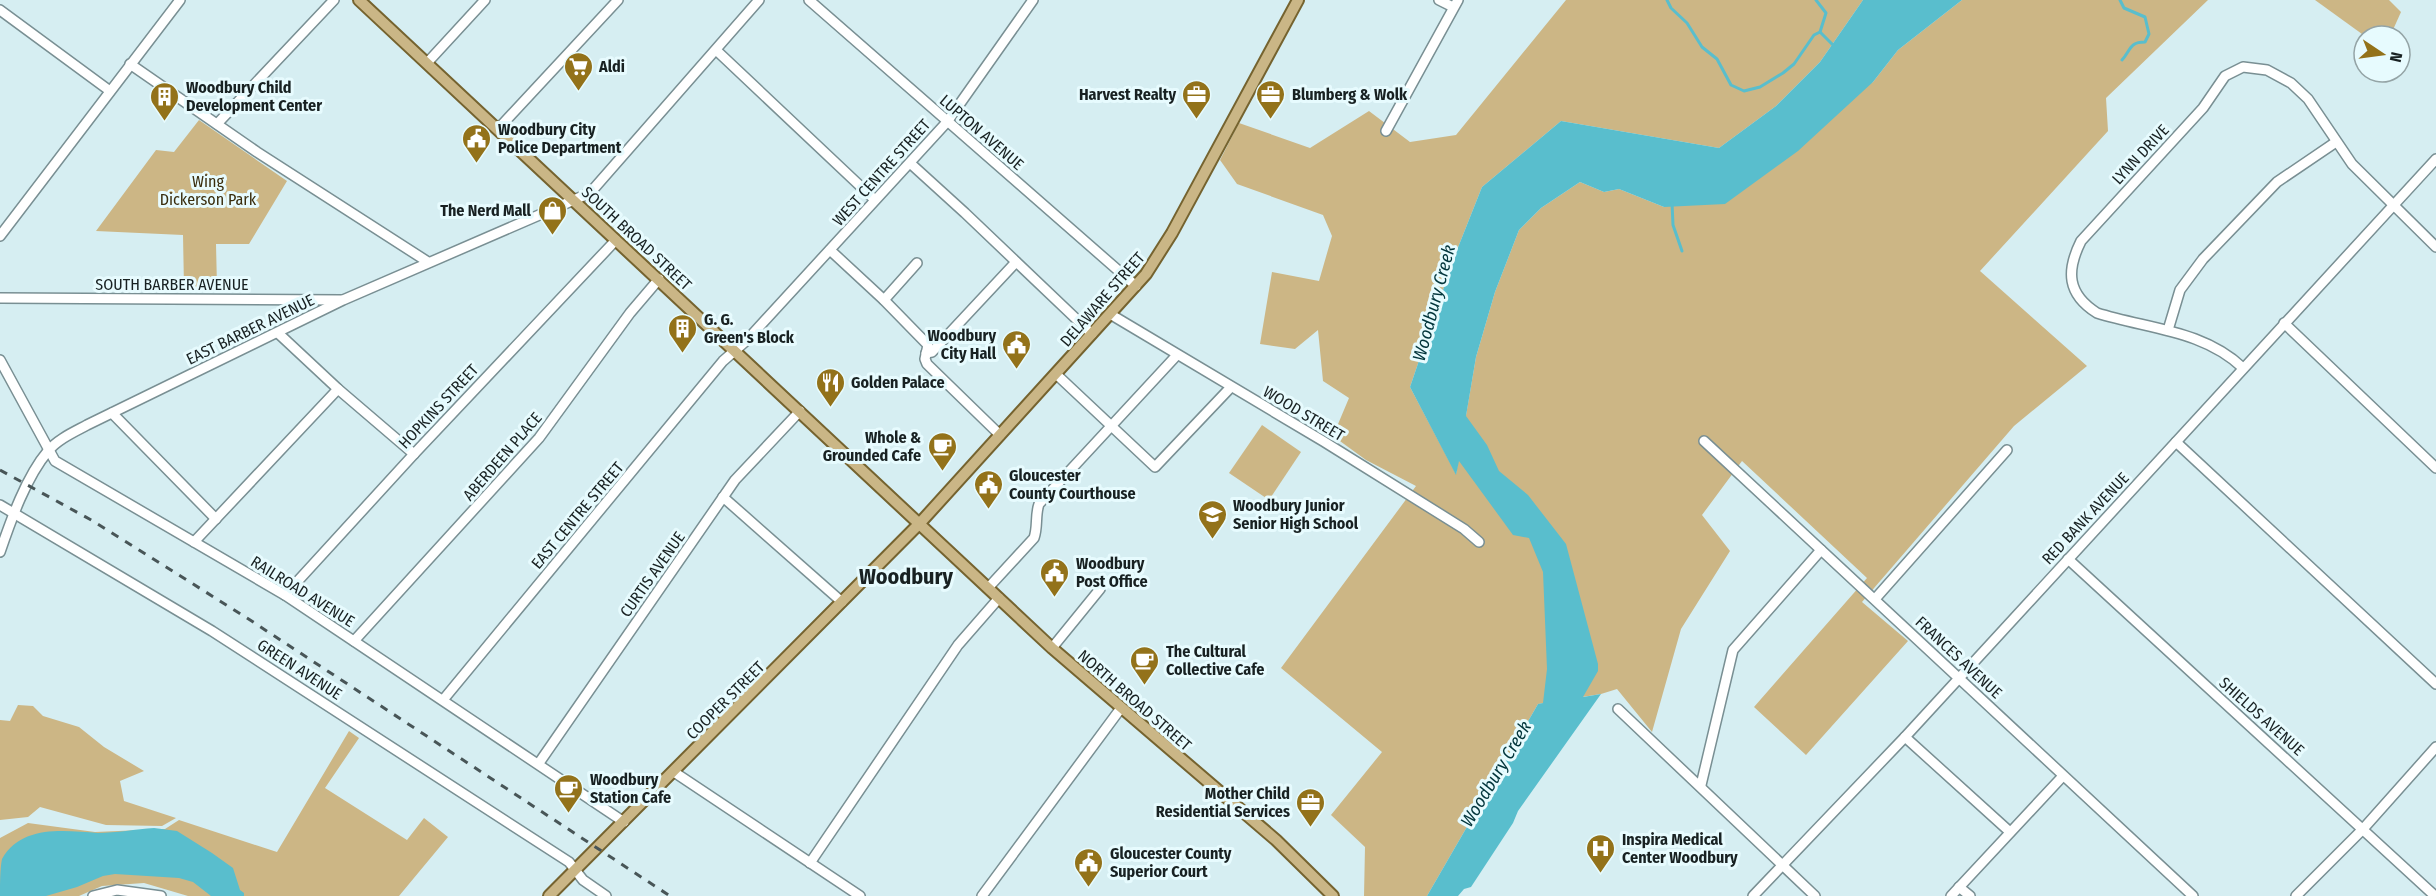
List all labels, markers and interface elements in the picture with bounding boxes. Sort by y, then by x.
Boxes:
north arrow [2352,24,2412,84]
supermarket icon: Aldi [562,50,594,92]
text: N [2386,50,2406,64]
place label: Aldi [598,57,625,76]
place label: Woodbury Child Development Center [186,78,322,115]
office icon: Harvest Realty [1181,78,1213,120]
office icon: Blumberg & Wolk [1255,78,1287,120]
building icon: Woodbury Child Development Center [149,80,181,122]
place label: Harvest Realty [1079,85,1176,104]
place label: Blumberg & Wolk [1292,85,1408,104]
street label: LUPTON AVENUE [936,91,1028,174]
street label: WEST CENTRE STREET [828,115,935,230]
place label: Woodbury City Police Department [498,120,622,157]
street label: LYNN DRIVE [2108,121,2173,188]
public building icon: Woodbury City Police Department [461,122,493,164]
park label: Wing Dickerson Park [160,172,257,209]
street label: SOUTH BROAD STREET [578,183,696,295]
shop icon: The Nerd Mall [536,194,568,236]
place label: The Nerd Mall [440,201,532,220]
water label: Woodbury Creek [1408,242,1460,363]
street label: DELAWARE STREET [1056,248,1149,350]
street label: SOUTH BARBER AVENUE [95,275,249,294]
street label: EAST BARBER AVENUE [183,290,317,369]
place label: G. G. Green's Block [704,310,795,347]
building icon: G. G. Green's Block [667,312,699,354]
place label: Woodbury City Hall [928,326,997,363]
public building icon: Woodbury City Hall [1001,328,1033,370]
street label: HOPKINS STREET [394,360,483,452]
restaurant icon: Golden Palace [814,366,846,408]
place label: Golden Palace [851,373,945,392]
street label: WOOD STREET [1260,382,1348,445]
street label: ABERDEEN PLACE [459,408,546,504]
place label: Whole & Grounded Cafe [823,428,921,465]
cafe icon: Whole & Grounded Cafe [926,430,958,472]
street label: EAST CENTRE STREET [527,458,628,573]
place label: Gloucester County Courthouse [1009,466,1136,503]
public building icon: Gloucester County Courthouse [972,468,1004,510]
street label: RED BANK AVENUE [2038,468,2133,568]
place label: Woodbury Junior Senior High School [1233,496,1359,533]
school or university icon: Woodbury Junior Senior High School [1196,498,1228,540]
street label: CURTIS AVENUE [616,528,689,621]
street label: RAILROAD AVENUE [247,552,358,631]
place label: Woodbury Post Office [1076,554,1148,591]
public building icon: Woodbury Post Office [1039,556,1071,598]
district label: Woodbury [859,563,954,590]
street label: FRANCES AVENUE [1911,612,2006,702]
street label: GREEN AVENUE [254,635,346,704]
place label: The Cultural Collective Cafe [1166,642,1264,679]
cafe icon: The Cultural Collective Cafe [1129,644,1161,686]
street label: NORTH BROAD STREET [1074,646,1196,755]
street label: COOPER STREET [682,657,769,743]
street label: SHIELDS AVENUE [2215,673,2308,760]
water label: Woodbury Creek [1456,717,1536,831]
place label: Woodbury Station Cafe [590,770,671,807]
cafe icon: Woodbury Station Cafe [553,772,585,814]
place label: Mother Child Residential Services [1156,784,1290,821]
office icon: Mother Child Residential Services [1295,786,1327,828]
place label: Inspira Medical Center Woodbury [1622,830,1738,867]
hospital icon: Inspira Medical Center Woodbury [1585,832,1617,874]
place label: Gloucester County Superior Court [1110,844,1232,881]
public building icon: Gloucester County Superior Court [1073,846,1105,888]

